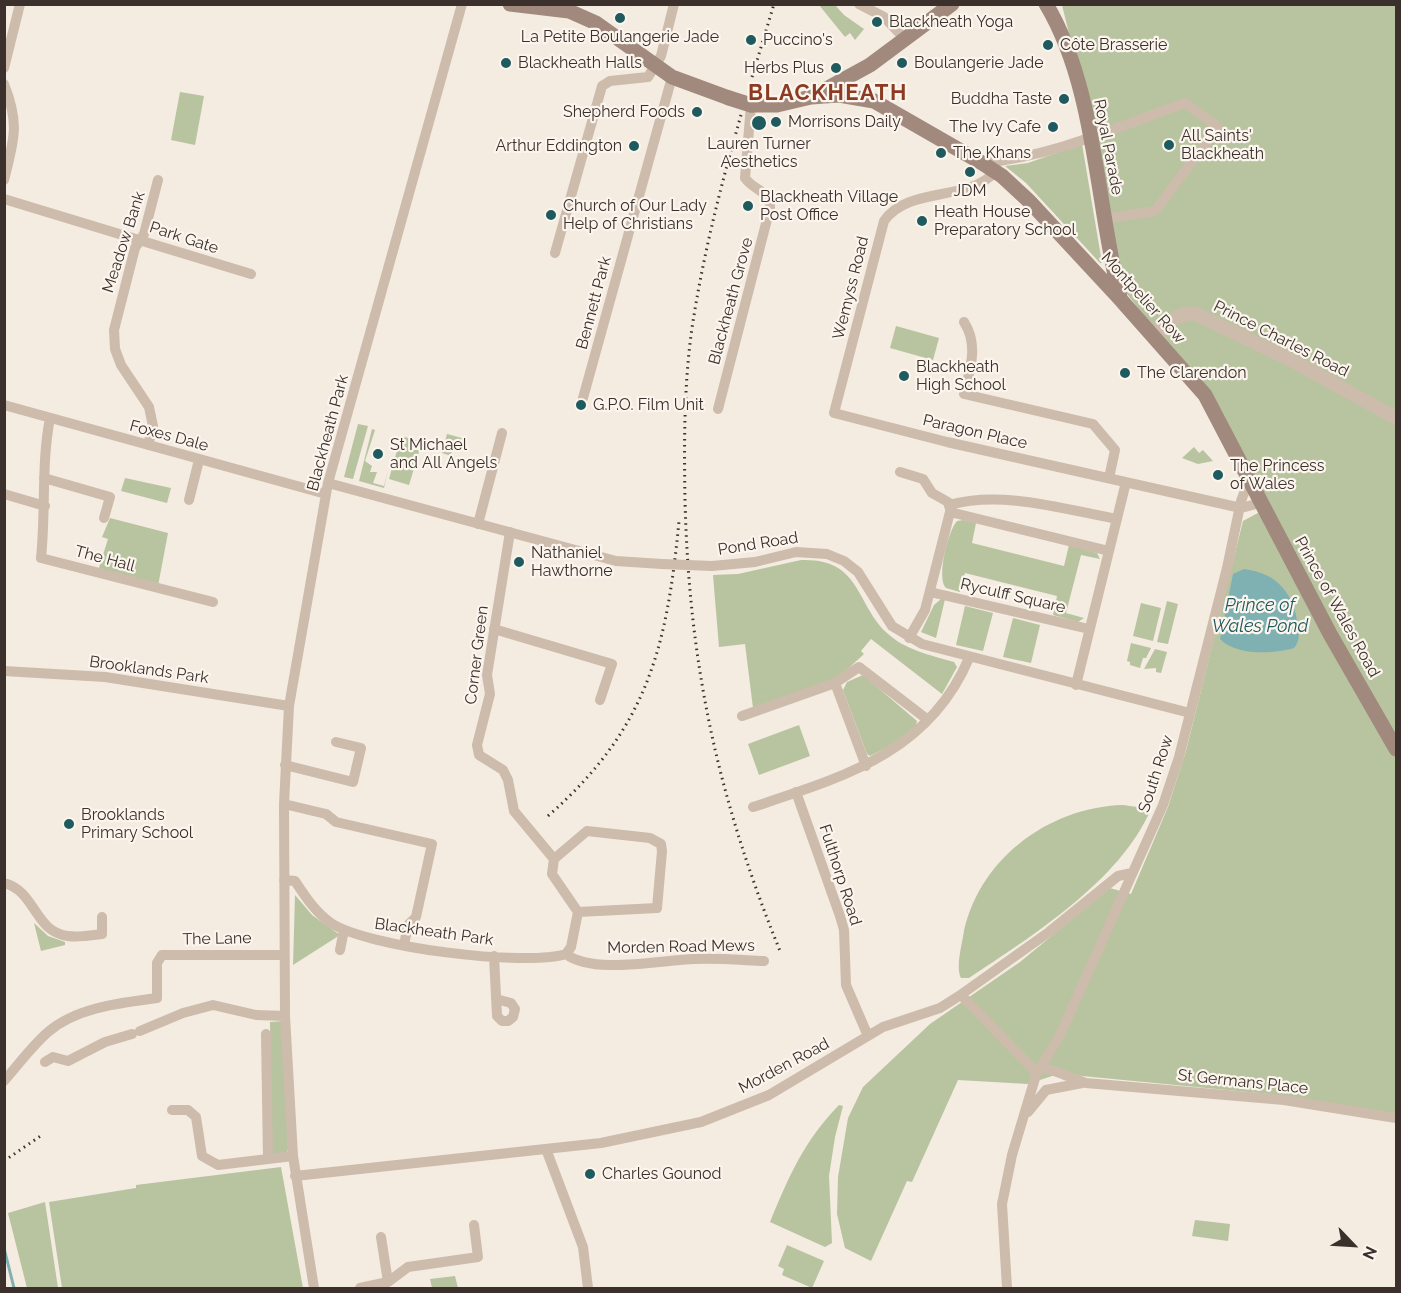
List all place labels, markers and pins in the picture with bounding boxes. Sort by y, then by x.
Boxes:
marker: La Petite Boulangerie Jade [613,11,627,25]
place label: Blackheath Yoga [889,12,1013,32]
marker: Blackheath Yoga [870,15,884,29]
place label: La Petite Boulangerie Jade [521,27,719,47]
place label: Puccino's [763,30,833,50]
marker: Puccino's [744,33,758,47]
place label: Côte Brasserie [1060,35,1167,55]
marker: Côte Brasserie [1041,38,1055,52]
place label: Blackheath Halls [518,53,642,73]
place label: Boulangerie Jade [914,53,1044,73]
marker: Blackheath Halls [499,56,513,70]
marker: Boulangerie Jade [895,56,909,70]
place label: Herbs Plus [744,58,824,78]
marker: Herbs Plus [829,61,843,75]
place label: Buddha Taste [951,89,1052,109]
marker: Buddha Taste [1057,92,1071,106]
place label: Shepherd Foods [563,102,685,122]
marker: Shepherd Foods [690,105,704,119]
place label: Morrisons Daily [788,112,901,132]
marker: Lauren Turner Aesthetics [750,114,768,132]
marker: Morrisons Daily [769,115,783,129]
place label: The Ivy Cafe [949,117,1041,137]
marker: The Ivy Cafe [1046,120,1060,134]
place label: All Saints' Blackheath [1181,126,1264,164]
place label: Lauren Turner Aesthetics [707,134,811,172]
place label: Arthur Eddington [495,136,622,156]
marker: All Saints' Blackheath [1162,138,1176,152]
marker: Arthur Eddington [627,139,641,153]
place label: The Khans [953,143,1031,163]
marker: The Khans [934,146,948,160]
marker: JDM [963,165,977,179]
place label: JDM [953,181,987,201]
place label: Blackheath Village Post Office [760,187,898,225]
place label: Church of Our Lady Help of Christians [563,196,707,234]
marker: Blackheath Village Post Office [741,199,755,213]
place label: Heath House Preparatory School [934,202,1076,240]
marker: Church of Our Lady Help of Christians [544,208,558,222]
marker: Heath House Preparatory School [915,214,929,228]
place label: Blackheath High School [916,357,1006,395]
place label: The Clarendon [1137,363,1246,383]
marker: The Clarendon [1118,366,1132,380]
marker: Blackheath High School [897,369,911,383]
place label: G.P.O. Film Unit [593,395,704,415]
marker: G.P.O. Film Unit [574,398,588,412]
place label: St Michael and All Angels [390,435,497,473]
marker: St Michael and All Angels [371,447,385,461]
place label: The Princess of Wales [1230,456,1324,494]
marker: The Princess of Wales [1211,468,1225,482]
place label: Nathaniel Hawthorne [531,543,613,581]
marker: Nathaniel Hawthorne [512,555,526,569]
place label: Brooklands Primary School [81,805,193,843]
marker: Brooklands Primary School [62,817,76,831]
place label: Charles Gounod [602,1164,721,1184]
marker: Charles Gounod [583,1167,597,1181]

